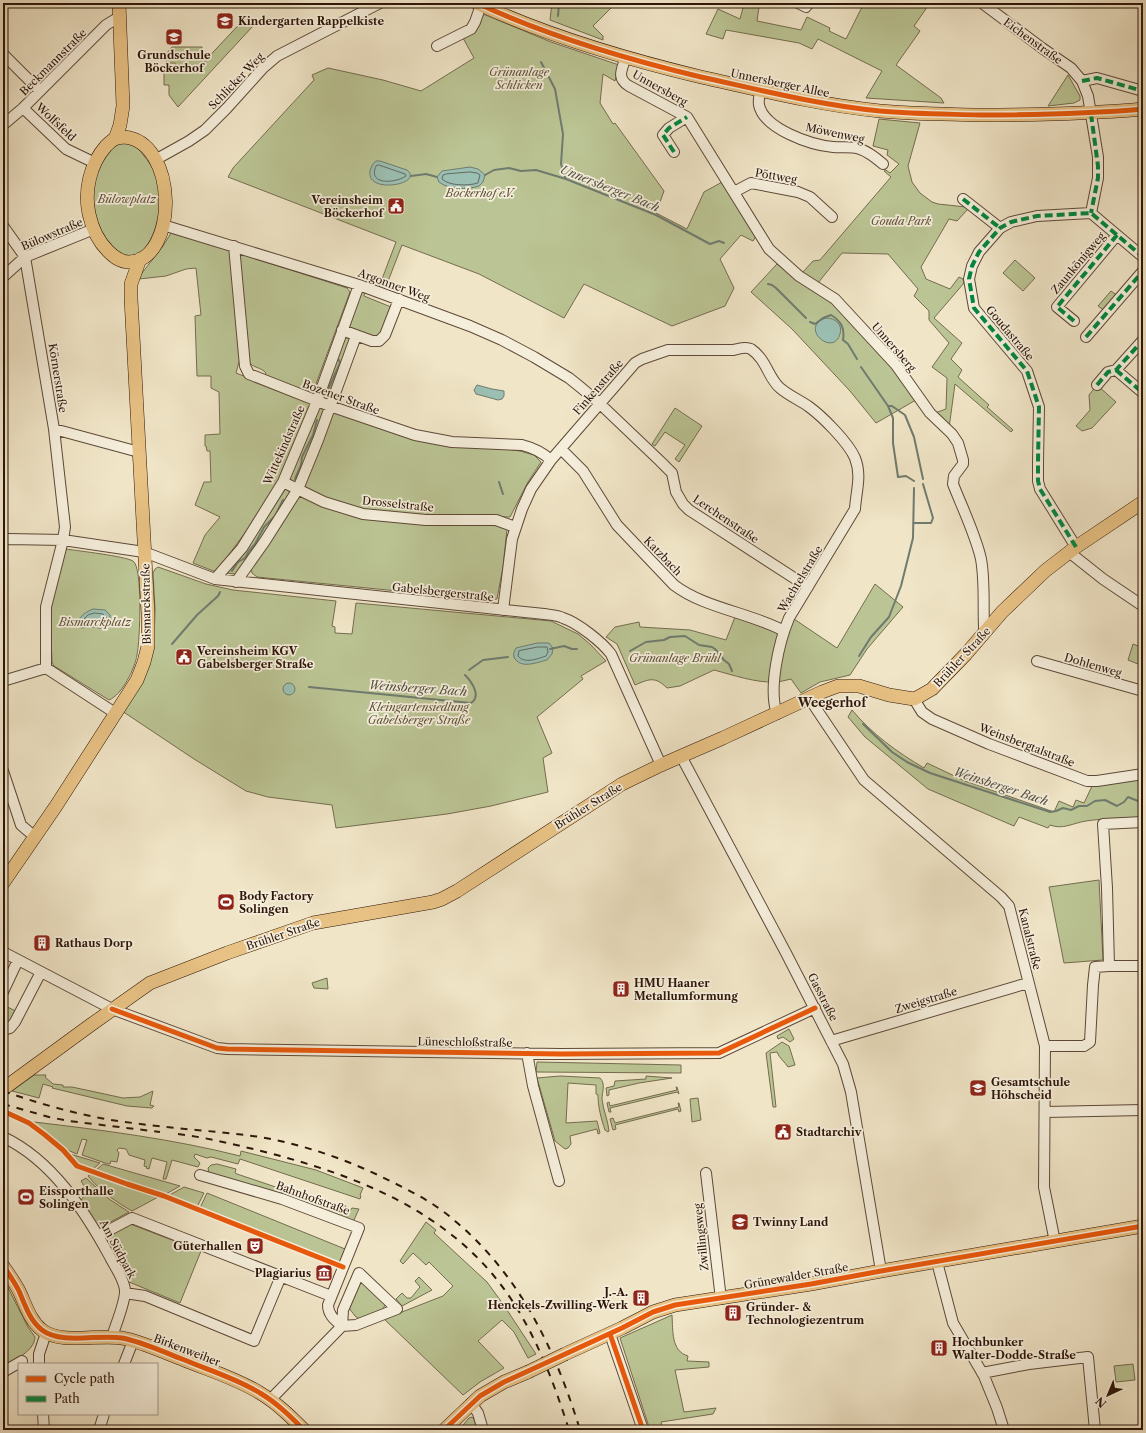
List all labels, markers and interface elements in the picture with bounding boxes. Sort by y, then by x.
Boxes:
school or university icon: Kindergarten Rappelkiste [215,11,235,31]
place label: Kindergarten Rappelkiste [238,14,384,28]
street label: Eichenstraße [1001,15,1065,67]
street label: Beckmannstraße [17,26,89,98]
school or university icon: Grundschule Böckerhof [164,27,184,47]
place label: Grundschule Böckerhof [137,48,211,75]
street label: Schlicker Weg [205,49,267,112]
park label: Grünanlage Schlicken [489,65,550,92]
street label: Unnersberger Allee [729,66,831,100]
street label: Unnersberg [630,67,690,109]
street label: Wolfsfeld [32,99,79,144]
street label: Möwenweg [804,120,866,146]
water label: Unnersberger Bach [558,161,662,215]
street label: Pöttweg [754,165,798,187]
park label: Böckerhof e.V. [445,186,516,200]
park label: Bülowplatz [97,192,157,206]
place label: Vereinsheim Böckerhof [311,193,384,220]
public building icon: Vereinsheim Böckerhof [386,196,406,216]
park label: Gouda Park [871,214,932,228]
street label: Bülowstraße [19,215,85,253]
street label: Zaunkönigweg [1048,229,1108,297]
street label: Argonner Weg [355,265,432,304]
street label: Goudastraße [983,303,1037,363]
street label: Unnersberg [869,319,919,375]
street label: Körnerstraße [46,342,70,414]
street label: Finkenstraße [570,356,626,418]
street label: Bozener Straße [300,377,382,417]
street label: Wittekindstraße [260,403,308,488]
street label: Lerchenstraße [690,492,762,546]
street label: Drosselstraße [361,493,435,515]
street label: Katzbach [641,534,685,579]
street label: Wachtelstraße [774,543,825,616]
street label: Bismarckstraße [138,563,154,645]
street label: Gabelsbergerstraße [391,580,495,604]
park label: Bismarckplatz [58,615,132,629]
street label: Brühler Straße [931,624,993,690]
place label: Vereinsheim KGV Gabelsberger Straße [196,644,314,671]
public building icon: Vereinsheim KGV Gabelsberger Straße [174,647,194,667]
street label: Dohlenweg [1063,650,1124,680]
park label: Grünanlage Brühl [629,651,722,665]
water label: Weinsberger Bach [368,677,468,699]
district label: Weegerhof [797,695,868,710]
park label: Kleingartensiedlung Gabelsberger Straße [368,700,471,727]
street label: Weinsbergtalstraße [976,720,1077,770]
water label: Weinsberger Bach [952,764,1050,808]
street label: Brühler Straße [552,780,624,832]
place label: Body Factory Solingen [239,889,314,916]
sports icon: Body Factory Solingen [216,892,236,912]
street label: Kanalstraße [1016,907,1044,971]
street label: Brühler Straße [244,915,322,953]
building icon: Rathaus Dorp [32,933,52,953]
place label: Rathaus Dorp [55,936,133,950]
street label: Gasstraße [805,971,841,1023]
place label: HMU Haaner Metallumformung [634,976,738,1003]
building icon: HMU Haaner Metallumformung [611,979,631,999]
street label: Zweigstraße [893,984,959,1016]
street label: Lüneschloßstraße [418,1034,512,1050]
place label: Gesamtschule Höhscheid [991,1075,1071,1102]
school or university icon: Gesamtschule Höhscheid [968,1078,988,1098]
public building icon: Stadtarchiv [773,1122,793,1142]
place label: Stadtarchiv [796,1125,862,1139]
street label: Bahnhofstraße [274,1178,352,1218]
place label: Eissporthalle Solingen [39,1184,114,1211]
sports icon: Eissporthalle Solingen [16,1187,36,1207]
street label: Zwillingsweg [690,1202,711,1271]
school or university icon: Twinny Land [730,1212,750,1232]
place label: Twinny Land [753,1215,829,1229]
street label: Am Südpark [96,1216,140,1281]
theatre icon: Güterhallen [245,1236,265,1256]
place label: Güterhallen [173,1239,242,1253]
street label: Grünewalder Straße [743,1260,849,1292]
museum icon: Plagiarius [314,1263,334,1283]
place label: Plagiarius [255,1266,311,1280]
place label: J.-A. Henckels-Zwilling-Werk [488,1285,629,1312]
building icon: J.-A. Henckels-Zwilling-Werk [631,1288,651,1308]
place label: Gründer- & Technologiezentrum [746,1300,864,1327]
building icon: Gründer- & Technologiezentrum [723,1303,743,1323]
street label: Birkenweiher [152,1331,223,1369]
place label: Hochbunker Walter-Dodde-Straße [951,1335,1076,1362]
building icon: Hochbunker Walter-Dodde-Straße [929,1338,949,1358]
legend [18,1363,158,1415]
text: Cycle path [54,1371,115,1386]
north arrow [1088,1375,1128,1415]
text: Path [54,1391,80,1406]
text: N [1092,1394,1109,1411]

